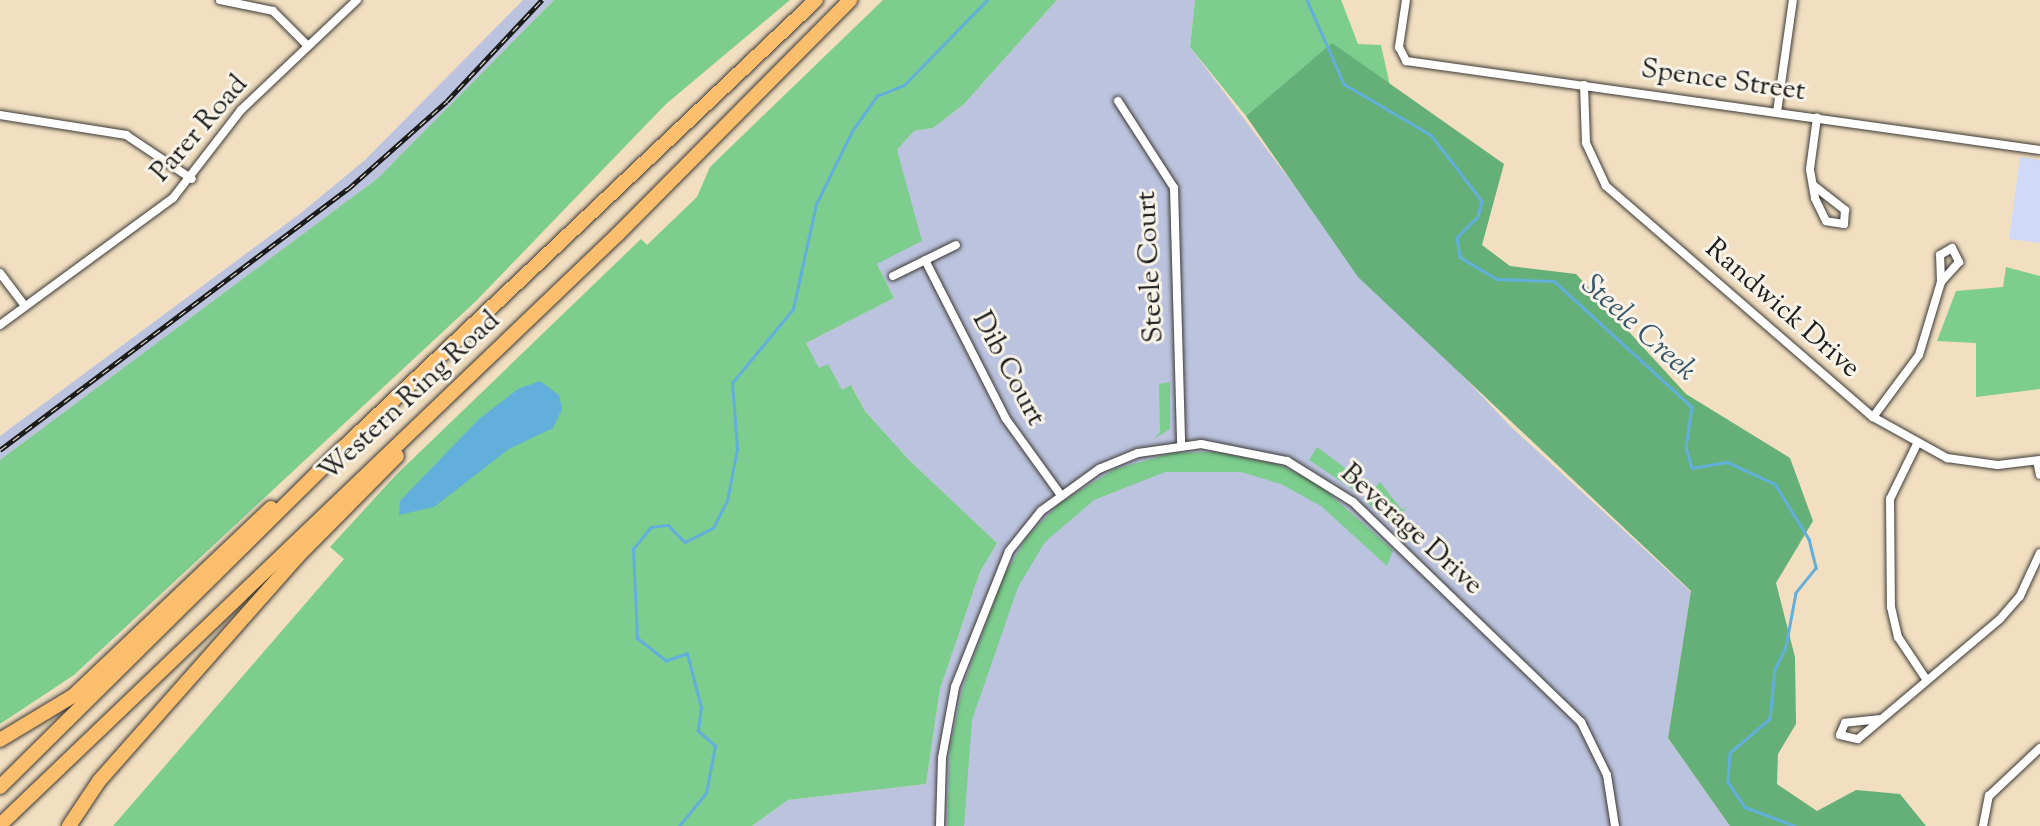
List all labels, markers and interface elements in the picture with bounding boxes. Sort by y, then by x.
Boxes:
street label: Spence Street [1639,53,1807,109]
street label: Parer Road [144,69,256,189]
street label: Steele Court [1130,190,1172,344]
street label: Randwick Drive [1698,232,1866,386]
water label: Steele Creek [1573,268,1703,390]
street label: Western Ring Road [313,305,507,489]
street label: Dib Court [964,306,1052,432]
street label: Beverage Drive [1333,457,1489,603]

